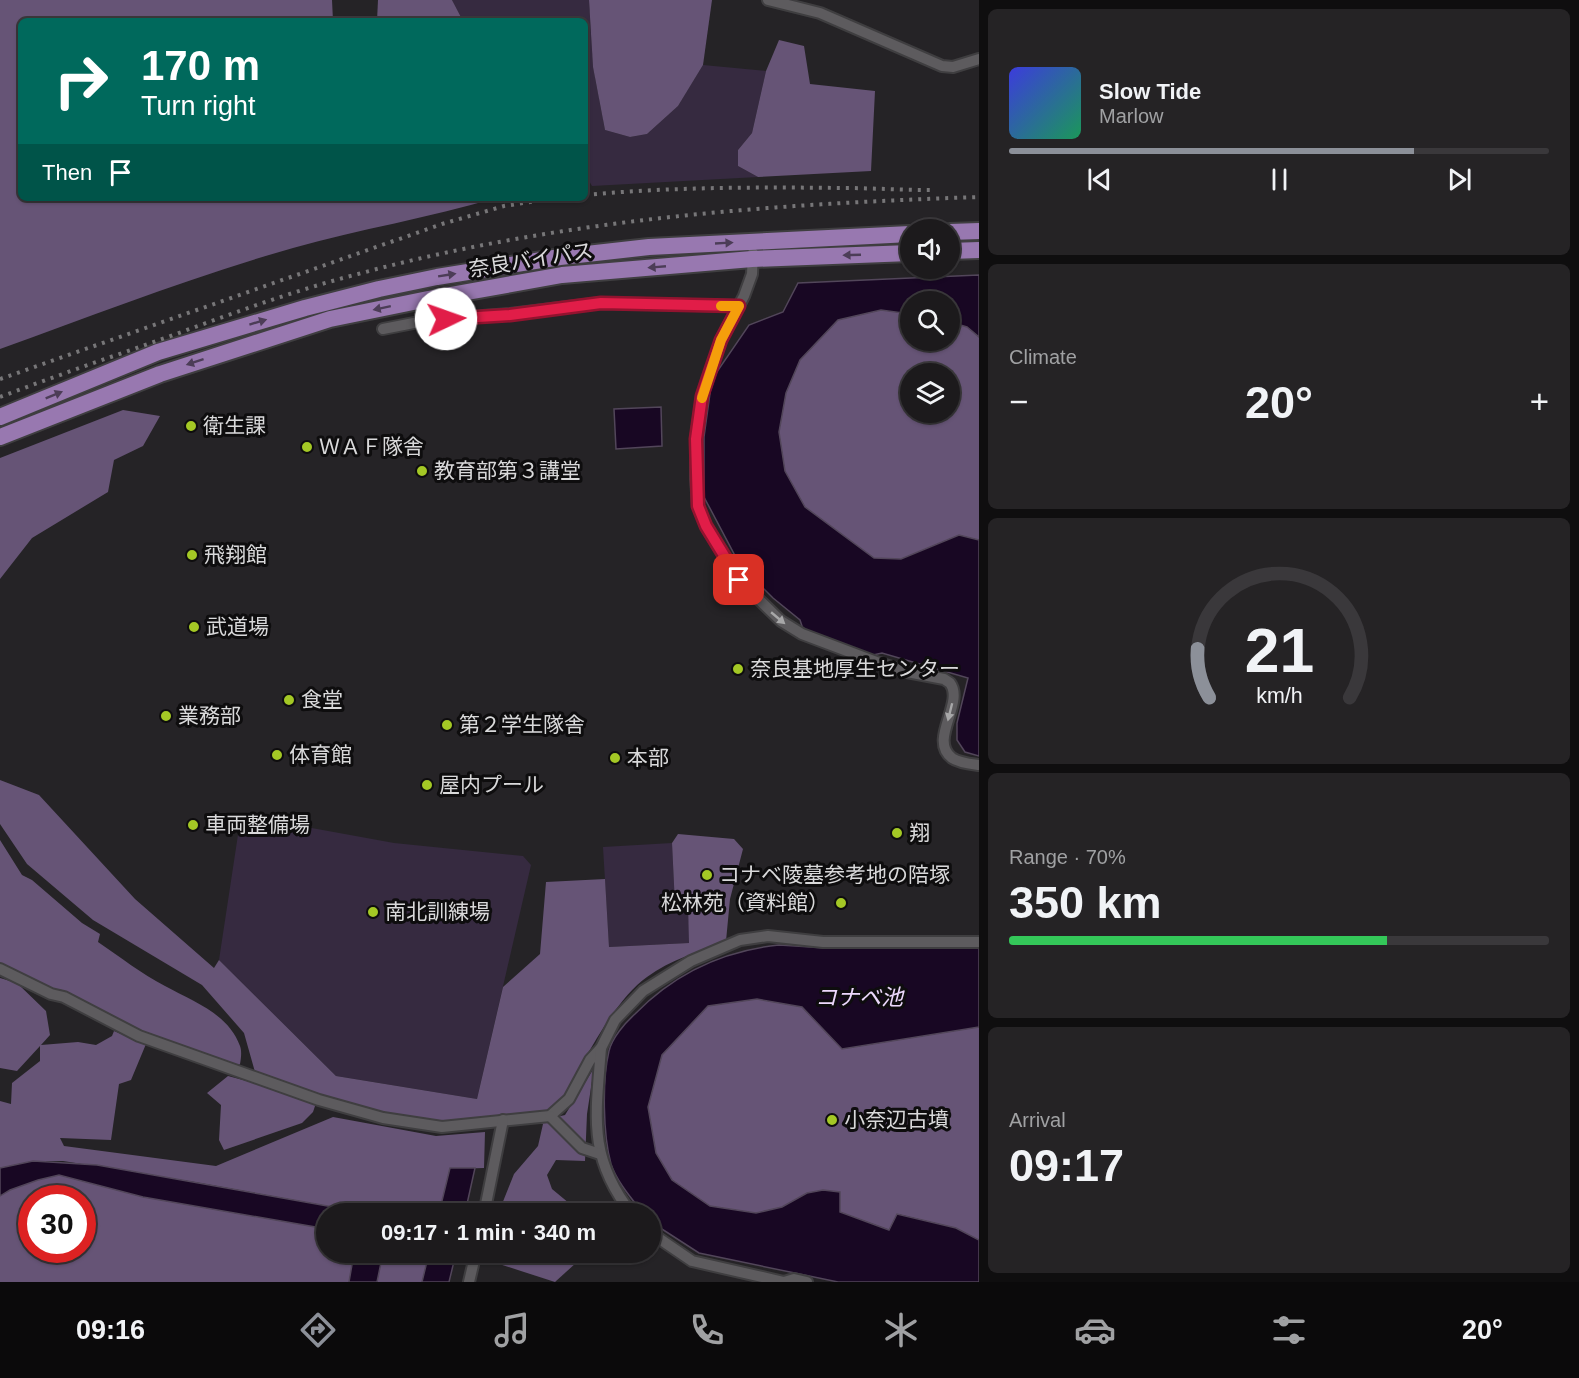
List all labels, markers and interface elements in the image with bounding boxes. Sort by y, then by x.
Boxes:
icon: right [42,42,120,120]
text: 170 m [141,42,260,89]
text: Slow Tide [1099,79,1201,104]
text: Turn right [141,91,256,121]
text: Marlow [1099,105,1163,127]
icon: arrive [104,156,137,189]
text: Then [42,160,92,185]
icon: previous [1083,163,1116,196]
icon: pause [1263,163,1296,196]
icon: next [1443,163,1476,196]
map controls [900,219,960,423]
button: sound [900,219,960,279]
street label: 奈良バイパス [467,238,595,281]
one-way arrow [714,238,733,247]
one-way arrow [843,250,862,260]
one-way arrow [648,262,667,271]
one-way arrow [437,271,456,280]
position arrow [414,287,478,351]
button: search [900,291,960,351]
one-way arrow [372,304,391,313]
one-way arrow [249,317,267,326]
text: Climate [1009,346,1077,368]
one-way arrow [186,358,204,368]
button: layers [900,363,960,423]
text: 20° [1245,377,1313,428]
text: − [1009,383,1028,420]
text: + [1530,383,1549,420]
one-way arrow [45,390,63,399]
place label: 衛生課 [203,414,266,437]
marker: 衛生課 [184,419,198,433]
place label: ＷＡＦ隊舎 [319,435,424,458]
marker: ＷＡＦ隊舎 [300,440,314,454]
place label: 教育部第３講堂 [434,459,581,482]
marker: 教育部第３講堂 [415,464,429,478]
place label: 飛翔館 [204,543,267,566]
marker: 飛翔館 [185,548,199,562]
pin [713,554,764,605]
icon: arrive [722,563,755,596]
one-way arrow [771,611,786,625]
place label: 武道場 [206,615,269,638]
text: 21 [1244,616,1314,685]
marker: 武道場 [187,620,201,634]
place label: 奈良基地厚生センター [750,657,960,680]
marker: 奈良基地厚生センター [731,662,745,676]
text: km/h [1256,684,1302,708]
place label: 食堂 [301,688,343,711]
marker: 食堂 [282,693,296,707]
one-way arrow [944,703,954,721]
place label: 業務部 [178,704,241,727]
marker: 業務部 [159,709,173,723]
place label: 第２学生隊舎 [459,713,585,736]
marker: 第２学生隊舎 [440,718,454,732]
place label: 体育館 [289,743,352,766]
place label: 本部 [627,746,669,769]
marker: 体育館 [270,748,284,762]
marker: 本部 [608,751,622,765]
place label: 屋内プール [439,773,544,796]
marker: 屋内プール [420,778,434,792]
place label: 車両整備場 [205,813,310,836]
marker: 車両整備場 [186,818,200,832]
place label: 翔 [909,821,930,844]
marker: 翔 [890,826,904,840]
text: Range · 70% [1009,846,1126,868]
place label: コナベ陵墓参考地の陪塚 [719,863,950,886]
marker: コナベ陵墓参考地の陪塚 [700,868,714,882]
text: 350 km [1009,877,1162,928]
place label: 松林苑（資料館） [661,891,829,914]
marker: 松林苑（資料館） [834,896,848,910]
place label: 南北訓練場 [385,900,490,923]
marker: 南北訓練場 [366,905,380,919]
water label: コナベ池 [815,985,905,1010]
place label: 小奈辺古墳 [844,1108,949,1131]
text: Arrival [1009,1109,1066,1131]
marker: 小奈辺古墳 [825,1113,839,1127]
text: 09:17 [1009,1140,1124,1191]
speed limit sign: 30 [18,1185,96,1263]
text: 09:17 · 1 min · 340 m [381,1220,596,1245]
icon: directions [297,1309,339,1351]
icon: music [491,1309,533,1351]
icon: phone [686,1309,728,1351]
icon: climate [880,1309,922,1351]
icon: car [1074,1309,1116,1351]
icon: filters [1268,1309,1310,1351]
text: 09:16 [76,1315,145,1345]
text: 20° [1462,1315,1503,1345]

